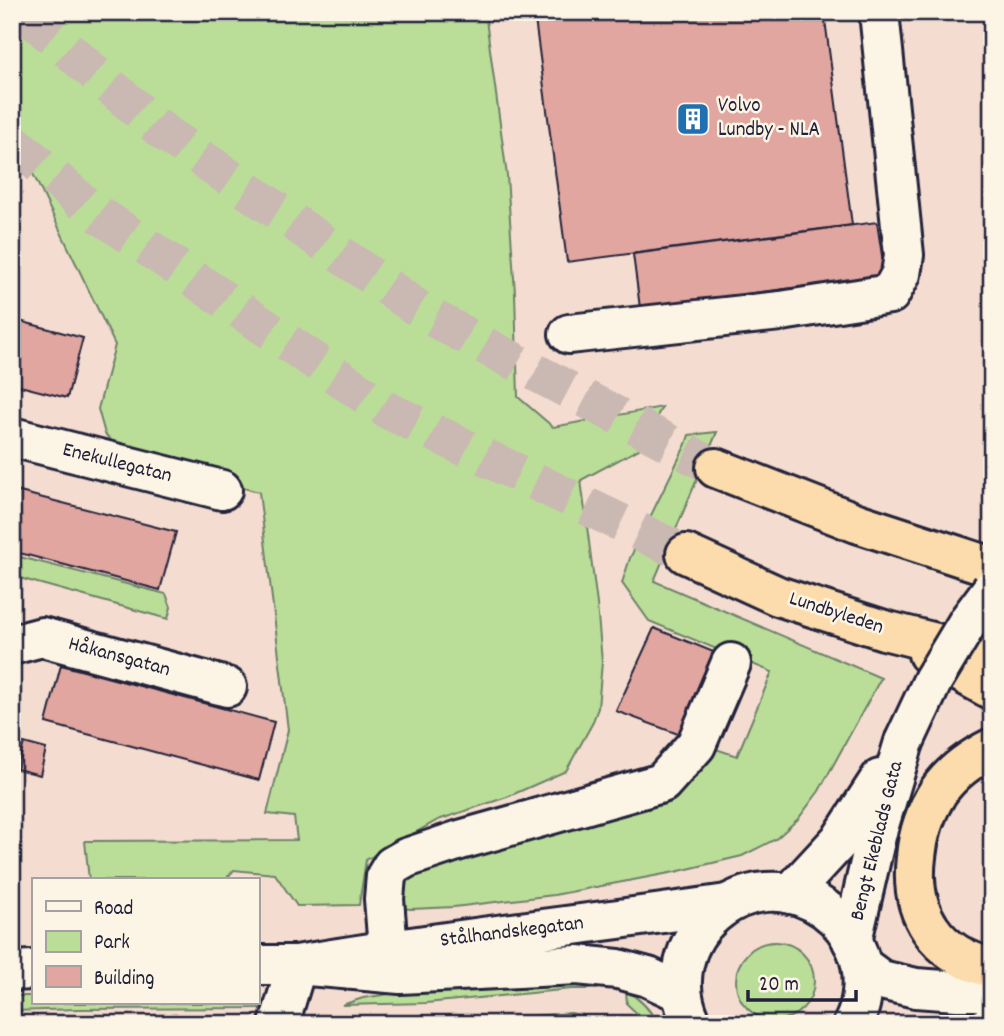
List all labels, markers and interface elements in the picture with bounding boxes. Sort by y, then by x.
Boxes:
place label: Volvo Lundby - NLA [718,92,820,146]
building icon: Volvo Lundby - NLA [674,100,712,138]
street label: Enekullegatan [59,436,175,492]
street label: Lundbyleden [785,585,887,643]
street label: Håkansgatan [65,630,173,686]
street label: Bengt Ekeblads Gata [844,757,913,924]
legend [32,878,259,1004]
text: Road [94,895,133,925]
street label: Stålhandskegatan [438,909,586,957]
text: Park [94,929,130,959]
scale bar [748,959,857,1003]
text: Building [94,965,154,995]
text: 20 m [759,971,799,1001]

